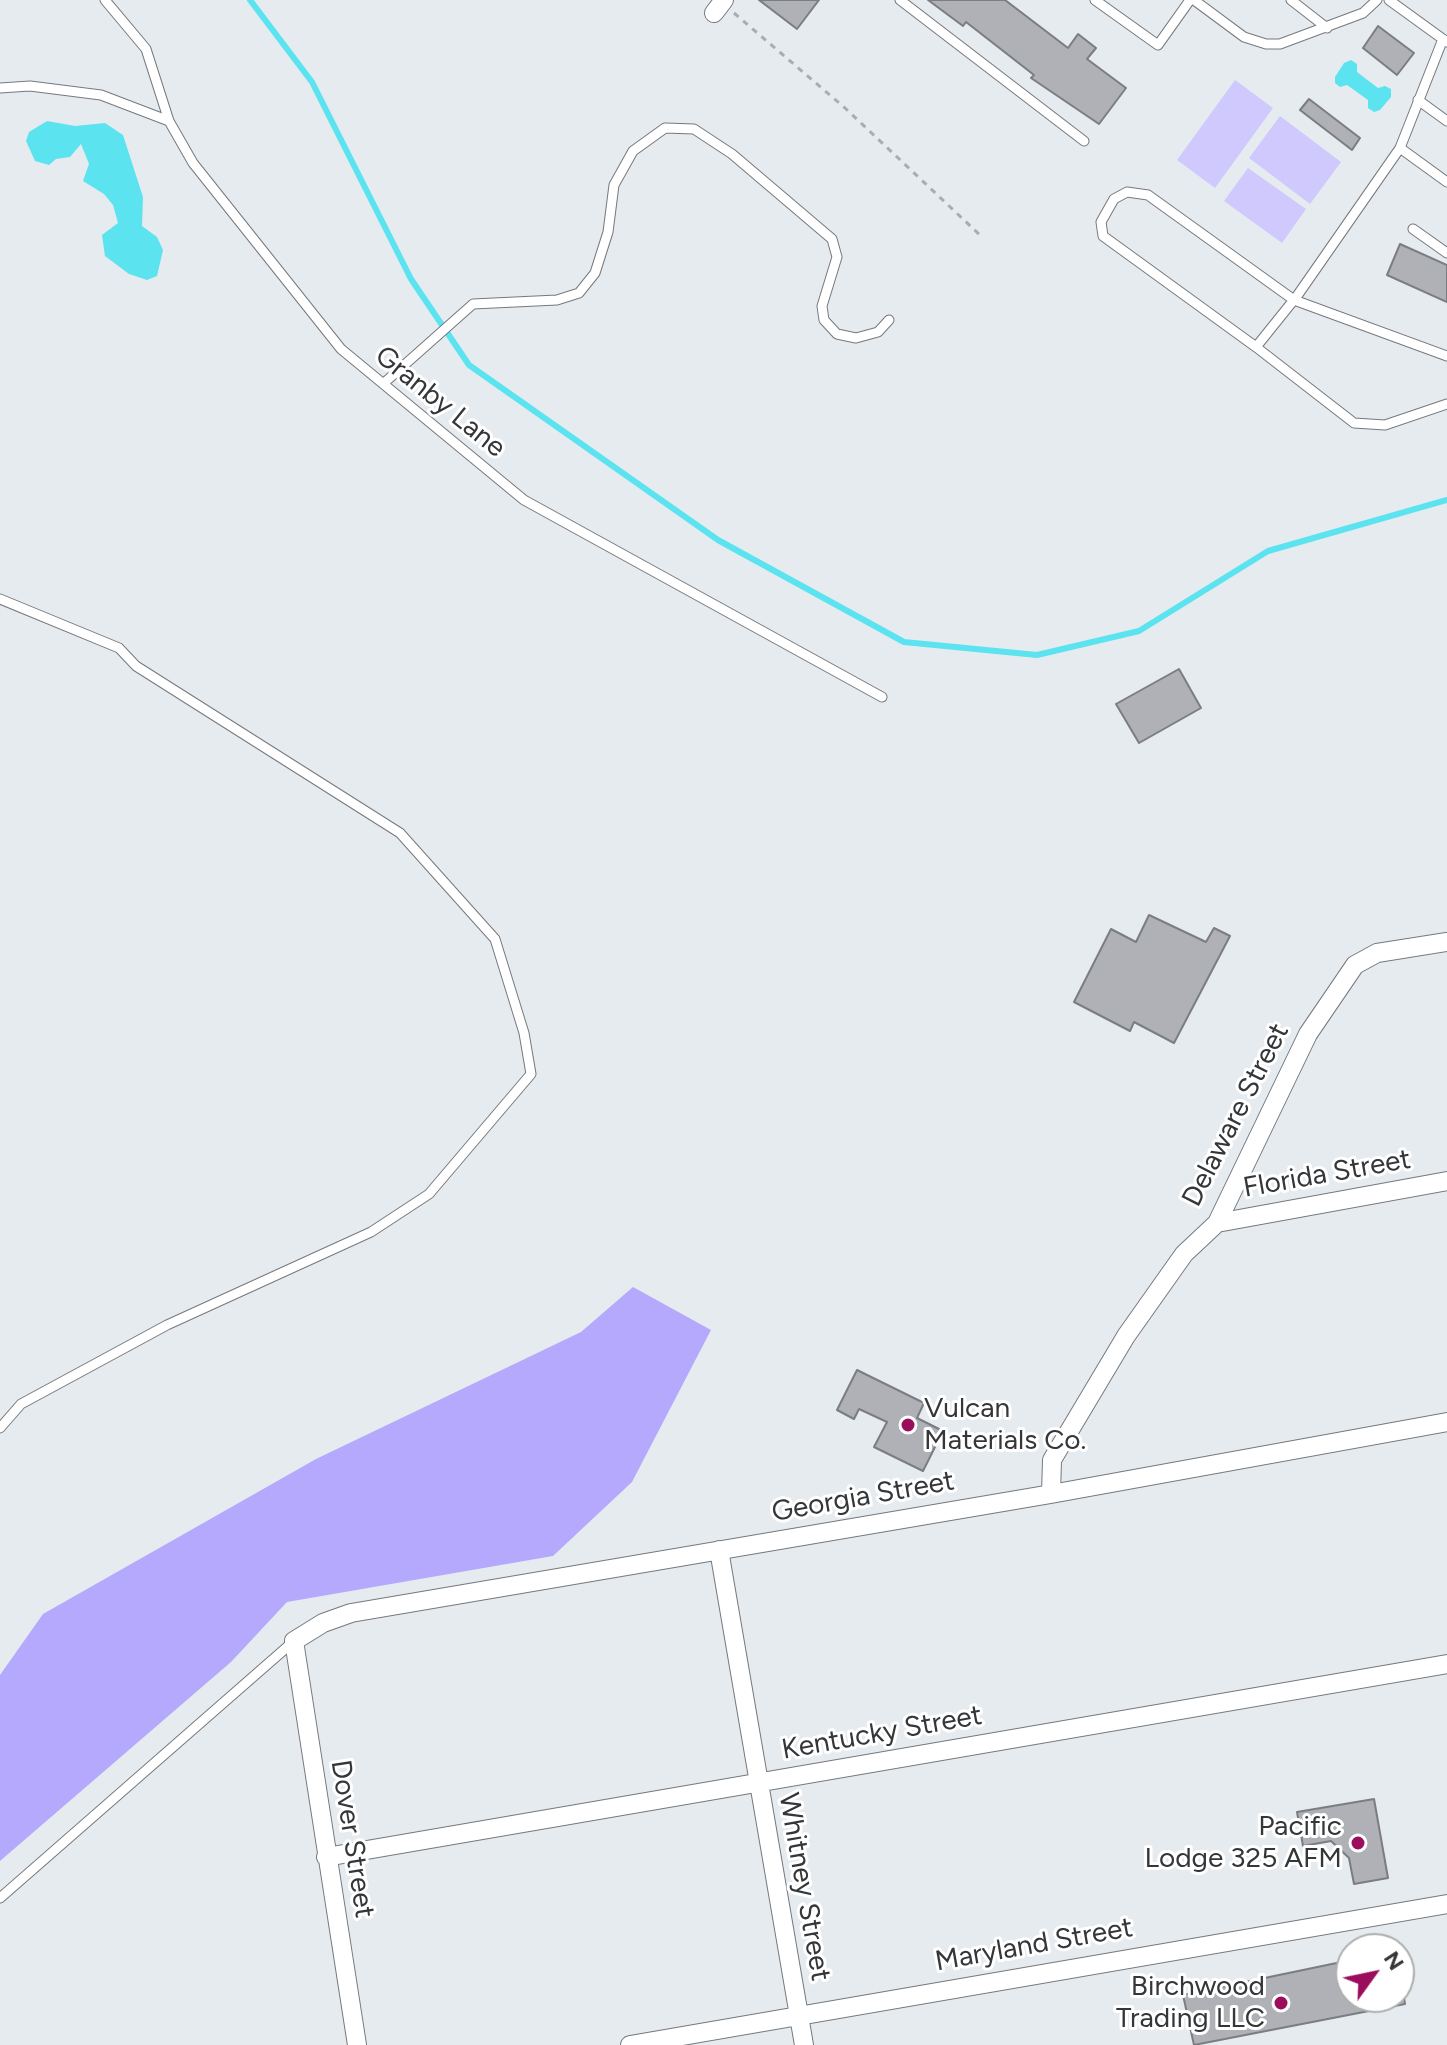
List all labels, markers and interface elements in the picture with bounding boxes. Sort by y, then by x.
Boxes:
street label: Granby Lane [368,339,512,465]
street label: Delaware Street [1175,1018,1297,1212]
street label: Florida Street [1241,1143,1413,1205]
place label: Vulcan Materials Co. [924,1392,1086,1458]
marker: Vulcan Materials Co. [899,1416,917,1434]
street label: Georgia Street [769,1464,957,1530]
street label: Kentucky Street [779,1699,985,1767]
street label: Dover Street [323,1758,381,1920]
street label: Whitney Street [771,1790,837,1984]
place label: Pacific Lodge 325 AFM [1144,1810,1342,1876]
marker: Pacific Lodge 325 AFM [1349,1834,1367,1852]
street label: Maryland Street [933,1911,1135,1979]
north arrow [1335,1933,1415,2013]
text: N [1378,1946,1410,1975]
place label: Birchwood Trading LLC [1116,1970,1265,2036]
marker: Birchwood Trading LLC [1272,1994,1290,2012]

